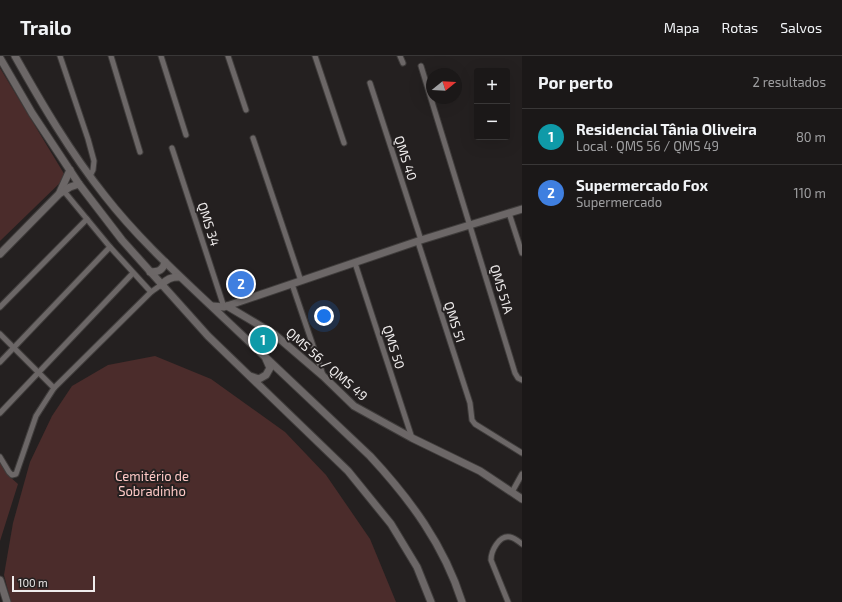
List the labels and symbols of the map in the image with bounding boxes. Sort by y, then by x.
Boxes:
north arrow [426,68,462,104]
street label: QMS 40 [391,134,421,182]
street label: QMS 34 [194,200,224,248]
street label: QMS 51A [487,262,517,316]
pin: 2 [228,269,254,299]
street label: QMS 51 [441,299,469,345]
your location [314,306,334,326]
street label: QMS 50 [379,323,409,371]
street label: QMS 56 / QMS 49 [283,324,371,404]
pin: 1 [250,325,276,355]
park label: Cemitério de Sobradinho [115,468,189,499]
scale bar [12,574,95,593]

